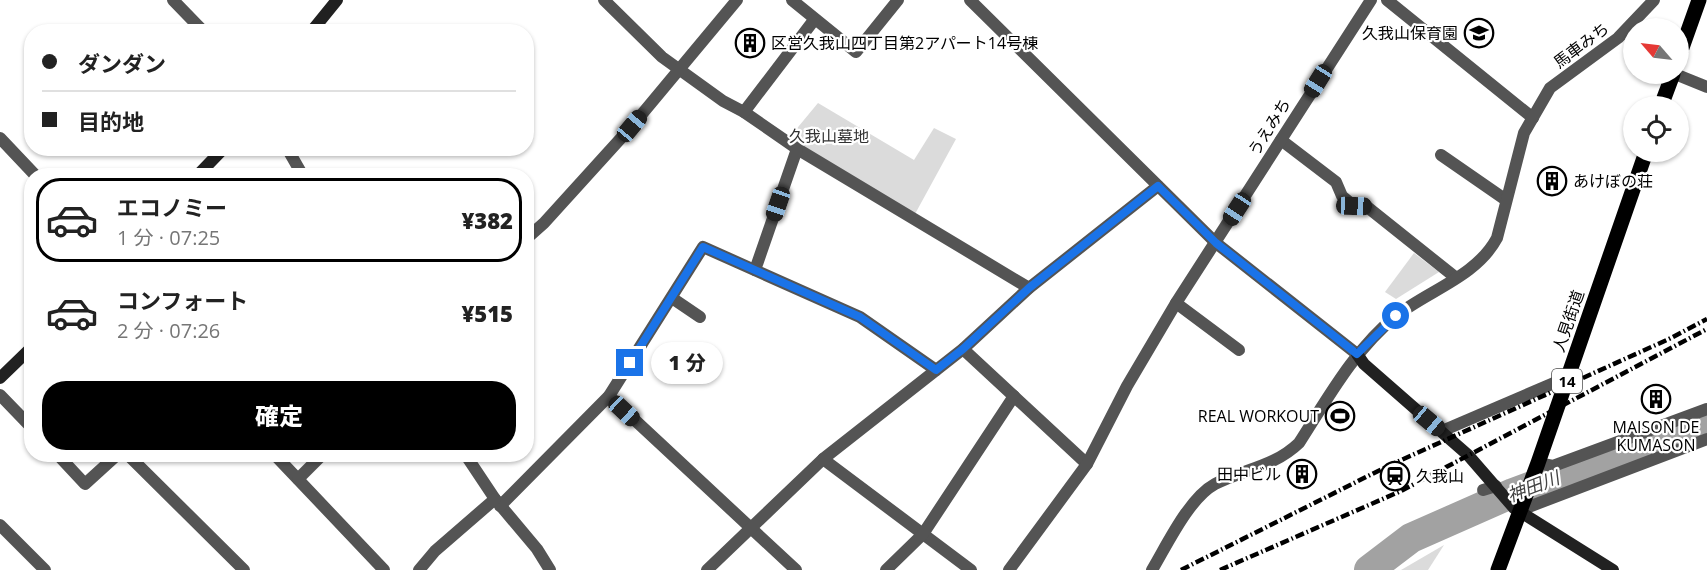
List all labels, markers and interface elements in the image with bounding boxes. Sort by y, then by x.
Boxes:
school or university icon: 久我山保育園 [1463,17,1495,49]
street label: 馬車みち [1549,17,1613,73]
north arrow [1623,18,1689,84]
map controls [1623,18,1689,162]
place label: 久我山保育園 [1362,22,1458,44]
building icon: 区営久我山四丁目第2アパート14号棟 [734,27,766,59]
place label: 区営久我山四丁目第2アパート14号棟 [771,32,1038,54]
text: ダンダン [78,48,166,78]
car [1301,61,1335,101]
street label: うえみち [1243,94,1295,160]
button: locate [1623,96,1689,162]
text: 目的地 [78,106,144,136]
car [614,106,650,146]
park label: 久我山墓地 [789,125,869,147]
building icon: あけぼの荘 [1536,165,1568,197]
place label: あけぼの荘 [1573,170,1653,192]
car [764,184,792,224]
car [1220,189,1254,229]
text: エコノミー [117,192,227,222]
icon: car [45,193,99,247]
car [1336,196,1372,216]
text: ¥382 [461,205,513,235]
text: 1 分 · 07:25 [117,224,220,251]
text: コンフォート [117,285,248,315]
icon: car [45,286,99,340]
street label: 人見街道 [1547,287,1589,355]
text: ¥515 [461,298,513,328]
route start [1382,302,1409,329]
text: 2 分 · 07:26 [117,317,220,344]
callout: 1 分 [651,342,723,384]
route end [616,349,643,376]
text: 1 分 [669,349,705,376]
road number: 14 [1552,369,1582,393]
button: 確定 [42,381,516,450]
building icon: MAISON DE KUMASON [1640,383,1672,415]
car [605,392,643,430]
sports icon: REAL WORKOUT [1324,400,1356,432]
car [1409,403,1449,439]
place label: REAL WORKOUT [1198,405,1319,427]
place label: MAISON DE KUMASON [1613,416,1699,456]
building icon: 田中ビル [1286,458,1318,490]
station icon: 久我山 [1379,460,1411,492]
place label: 田中ビル [1217,463,1281,485]
water label: 神田川 [1503,464,1564,507]
place label: 久我山 [1416,465,1464,487]

